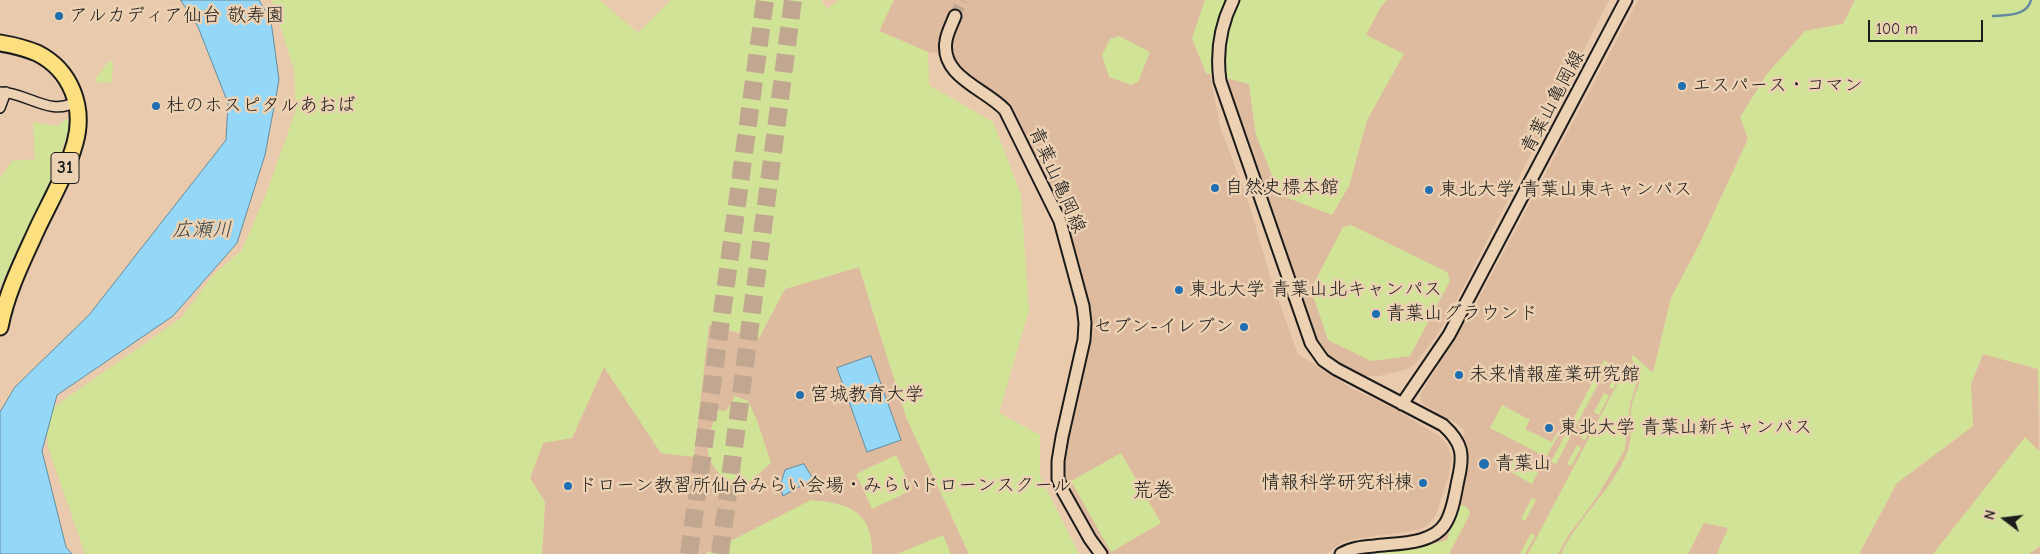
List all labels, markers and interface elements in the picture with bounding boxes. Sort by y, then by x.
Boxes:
place label: アルカディア仙台 敬寿園 [69,5,284,27]
marker: アルカディア仙台 敬寿園 [53,10,65,22]
scale bar [1870,10,1985,42]
text: 100 m [1876,20,1918,38]
street label: 青葉山亀岡線 [1516,46,1590,158]
place label: エスパース・コマン [1692,75,1863,97]
marker: エスパース・コマン [1676,80,1688,92]
place label: 杜のホスピタルあおば [166,95,356,117]
marker: 杜のホスピタルあおば [150,100,162,112]
street label: 青葉山亀岡線 [1023,123,1091,237]
road number: 31 [51,152,79,184]
place label: 自然史標本館 [1225,177,1339,199]
place label: 東北大学 青葉山東キャンパス [1439,179,1692,201]
marker: 自然史標本館 [1209,182,1221,194]
marker: 東北大学 青葉山東キャンパス [1423,184,1435,196]
water label: 広瀬川 [172,218,232,242]
place label: 東北大学 青葉山北キャンパス [1189,279,1442,301]
marker: 東北大学 青葉山北キャンパス [1173,284,1185,296]
place label: 青葉山グラウンド [1386,303,1538,325]
marker: 青葉山グラウンド [1370,308,1382,320]
place label: セブン-イレブン [1093,316,1234,338]
marker: セブン-イレブン [1238,321,1250,333]
place label: 未来情報産業研究館 [1469,364,1640,386]
marker: 未来情報産業研究館 [1453,369,1465,381]
place label: 宮城教育大学 [810,384,924,406]
marker: 宮城教育大学 [794,389,806,401]
place label: 東北大学 青葉山新キャンパス [1559,417,1812,439]
marker: 東北大学 青葉山新キャンパス [1543,422,1555,434]
place label: 青葉山 [1495,453,1552,475]
marker: 青葉山 [1477,457,1491,471]
place label: 情報科学研究科棟 [1261,472,1413,494]
place label: ドローン教習所仙台みらい会場・みらいドローンスクール [578,475,1072,497]
marker: 情報科学研究科棟 [1417,477,1429,489]
district label: 荒巻 [1132,478,1174,504]
marker: ドローン教習所仙台みらい会場・みらいドローンスクール [562,480,574,492]
north arrow [1980,494,2030,544]
text: N [1981,508,1999,522]

